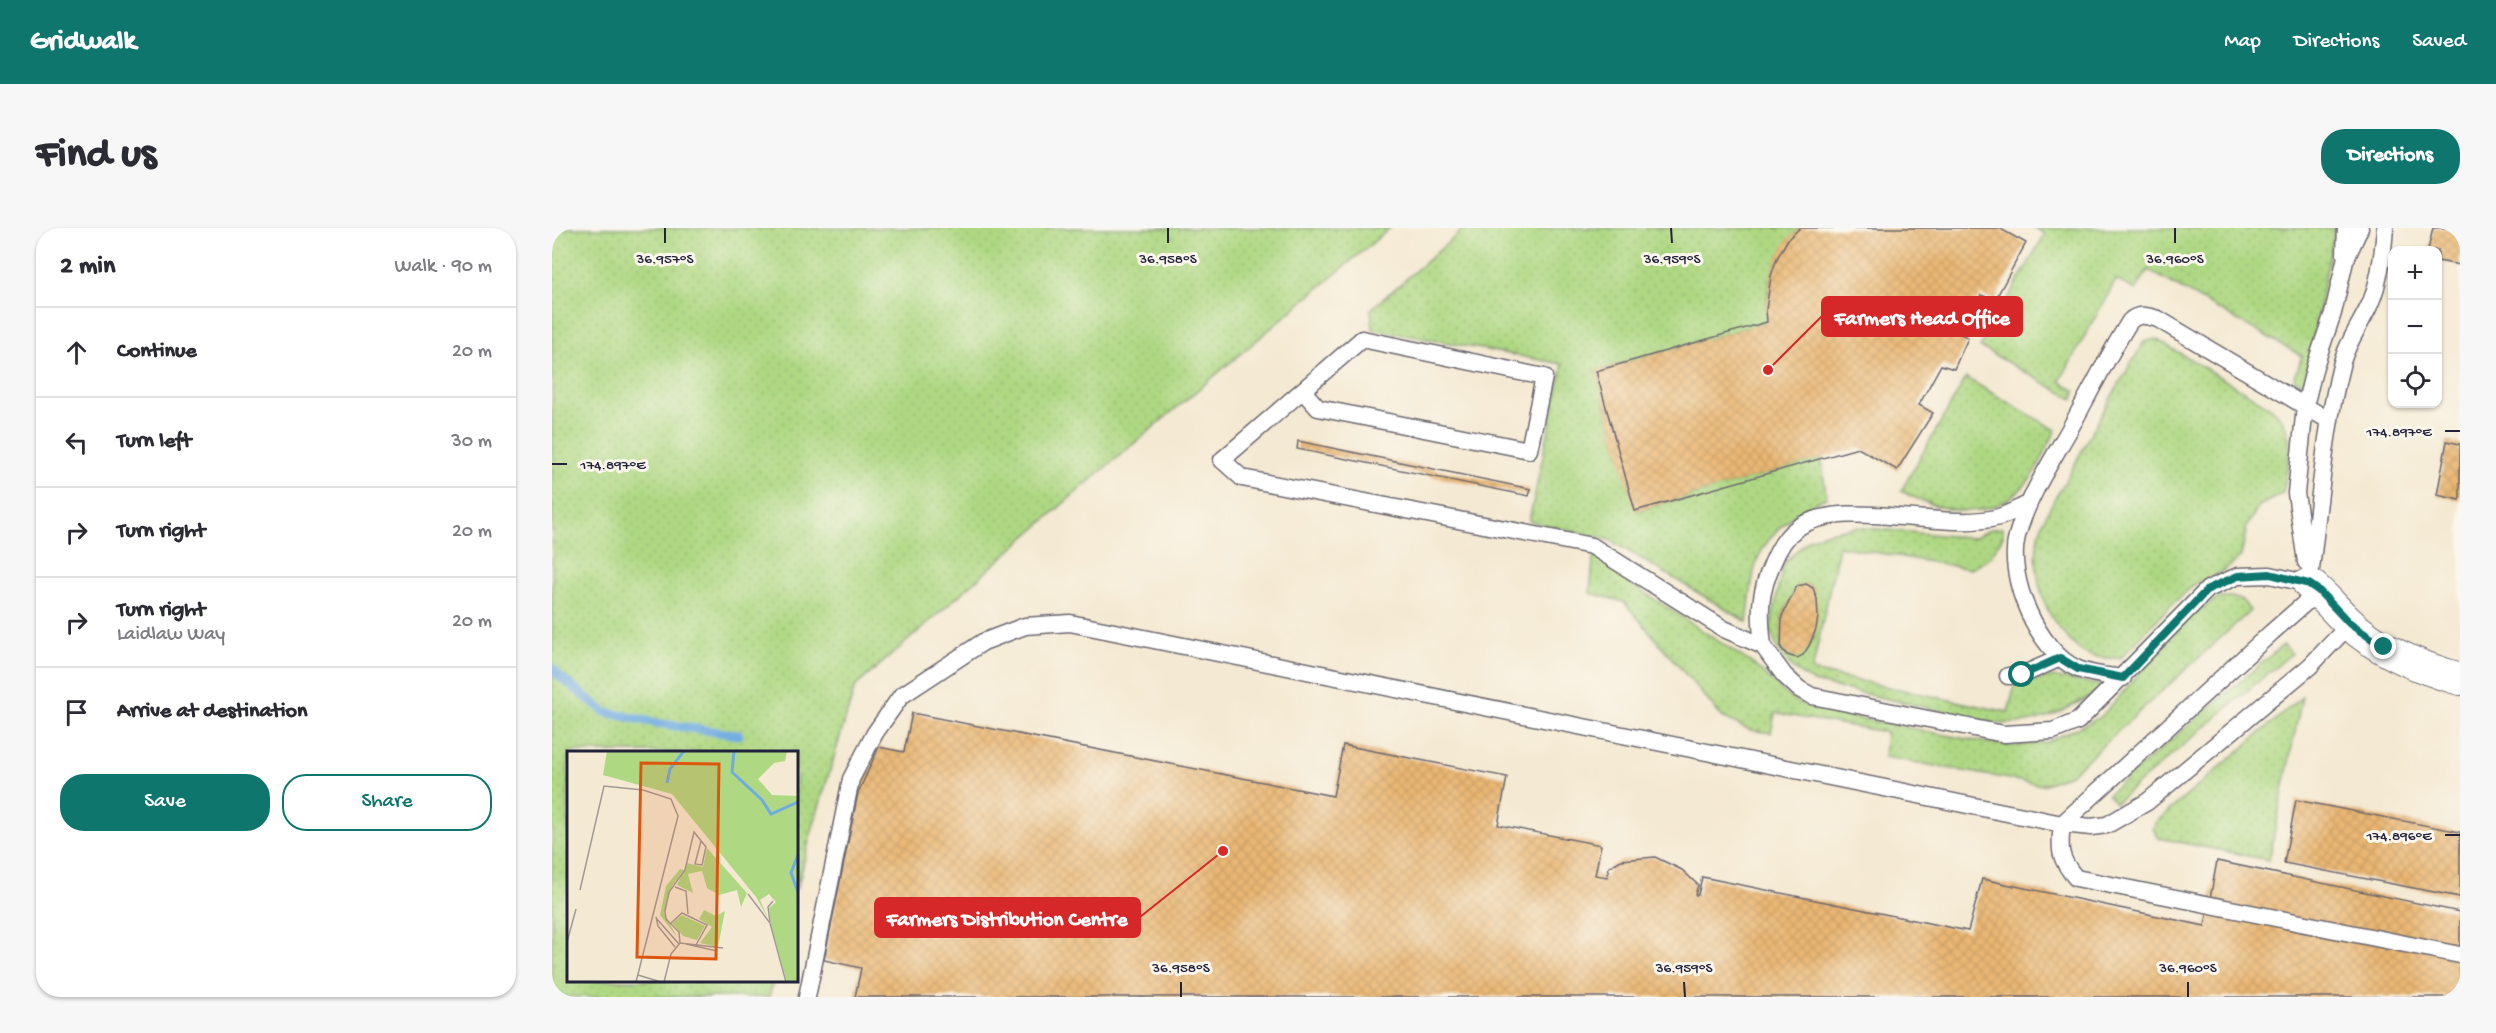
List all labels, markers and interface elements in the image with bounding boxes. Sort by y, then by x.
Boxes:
text: Gridwalk [30,26,136,59]
text: Map [2224,30,2261,55]
text: Directions [2294,30,2379,55]
text: Saved [2412,30,2466,55]
button: Directions [2321,129,2460,184]
text: Find us [36,132,156,181]
map controls [2388,246,2442,408]
button: + [2388,246,2442,300]
text: 36.957°S [635,251,694,269]
text: 36.958°S [1138,251,1197,269]
text: 36.959°S [1643,251,1700,269]
text: 36.960°S [2145,251,2204,269]
text: 2 min [60,252,115,283]
text: Walk · 90 m [395,256,492,279]
callout: Farmers Head Office [1822,297,2022,336]
button: − [2388,300,2442,354]
text: Farmers Head Office [1833,308,2011,333]
icon: ahead [60,336,93,369]
text: Continue [117,339,197,365]
text: 20 m [452,341,492,364]
button: locate [2388,354,2442,408]
text: 174.897°E [2365,424,2432,442]
icon: left [60,426,93,459]
text: Turn left [117,429,191,455]
text: 30 m [451,431,492,454]
text: 174.897°E [579,457,646,475]
icon: right [60,516,93,549]
text: Turn right [117,519,205,545]
text: 20 m [452,521,492,544]
text: Turn right [117,598,205,624]
icon: right [60,606,93,639]
text: 20 m [452,611,492,634]
text: Laidlaw Way [117,624,225,647]
route end [2370,633,2396,659]
route start [2008,661,2034,687]
icon: arrive [60,696,93,729]
text: Arrive at destination [117,699,307,725]
inset map [567,751,798,982]
button: Save [60,774,270,831]
button: Share [282,774,492,831]
text: 174.896°E [2365,828,2432,846]
callout: Farmers Distribution Centre [875,898,1140,937]
text: Farmers Distribution Centre [885,909,1129,934]
text: 36.958°S [1151,960,1210,978]
text: 36.959°S [1655,960,1712,978]
text: 36.960°S [2158,960,2217,978]

